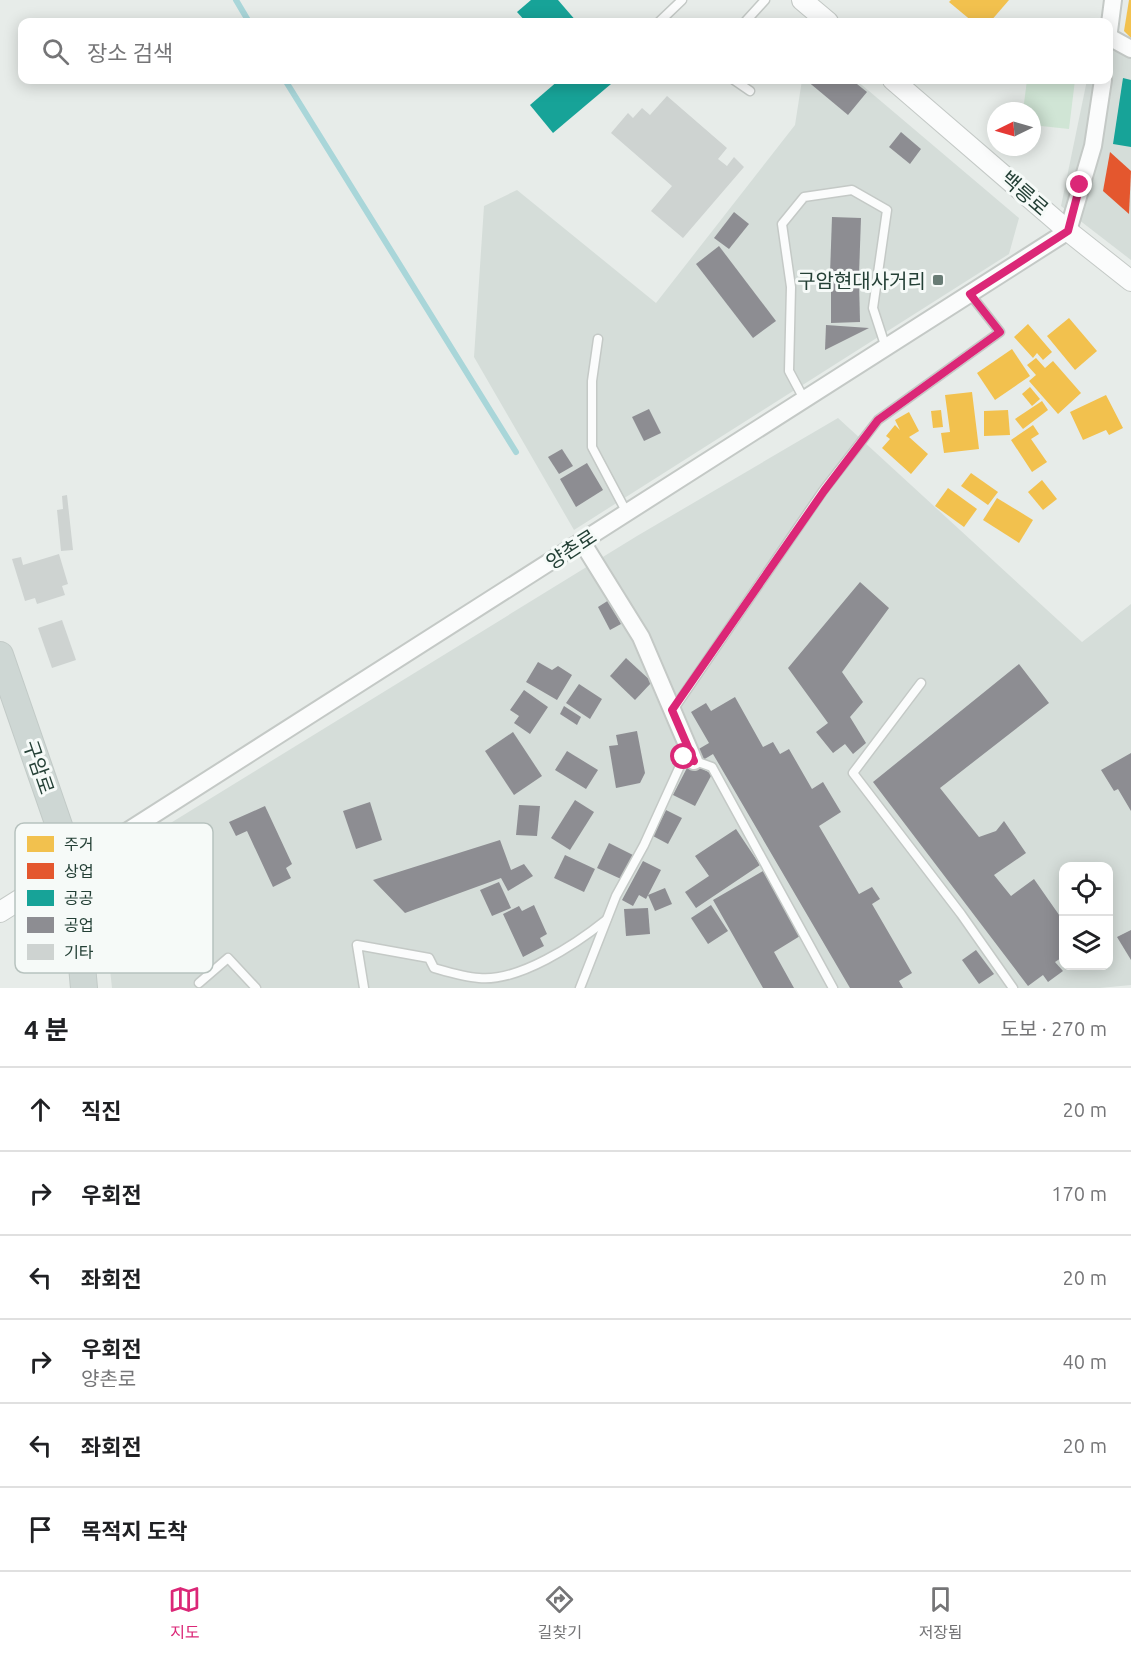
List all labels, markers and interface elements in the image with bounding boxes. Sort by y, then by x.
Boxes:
search box [18,18,1113,84]
icon: search [39,35,72,68]
text: 장소 검색 [87,40,173,65]
north arrow [987,102,1041,156]
street label: 백릉로 [997,166,1053,220]
route end [1066,171,1092,197]
place label: 구암현대사거리 [797,269,926,292]
marker: 구암현대사거리 [931,273,945,287]
street label: 양촌로 [542,524,600,574]
street label: 구암로 [19,737,59,797]
route start [670,743,696,769]
legend [15,823,213,973]
text: 주거 [64,835,93,853]
text: 상업 [64,862,93,880]
map controls [1059,862,1113,970]
button: locate [1059,862,1113,916]
text: 공공 [64,889,93,907]
text: 공업 [64,916,93,934]
button: layers [1059,916,1113,970]
text: 기타 [64,943,94,961]
text: 4 분 [24,1015,69,1044]
text: 도보 · 270 m [1000,1017,1107,1040]
icon: ahead [24,1093,57,1126]
text: 직진 [81,1098,121,1123]
text: 20 m [1063,1098,1107,1121]
icon: right [24,1177,57,1210]
text: 우회전 [81,1182,142,1207]
text: 170 m [1051,1182,1107,1205]
icon: left [24,1261,57,1294]
text: 좌회전 [81,1266,142,1291]
text: 20 m [1063,1266,1107,1289]
text: 우회전 [81,1336,142,1361]
icon: right [24,1345,57,1378]
text: 40 m [1063,1350,1107,1373]
text: 양촌로 [81,1367,136,1390]
icon: left [24,1429,57,1462]
text: 좌회전 [81,1434,142,1459]
text: 20 m [1063,1434,1107,1457]
icon: arrive [24,1513,57,1546]
text: 목적지 도착 [81,1518,187,1543]
tab: 지도 [168,1583,201,1643]
tab: 길찾기 [538,1583,582,1643]
tab: 저장됨 [919,1583,963,1643]

